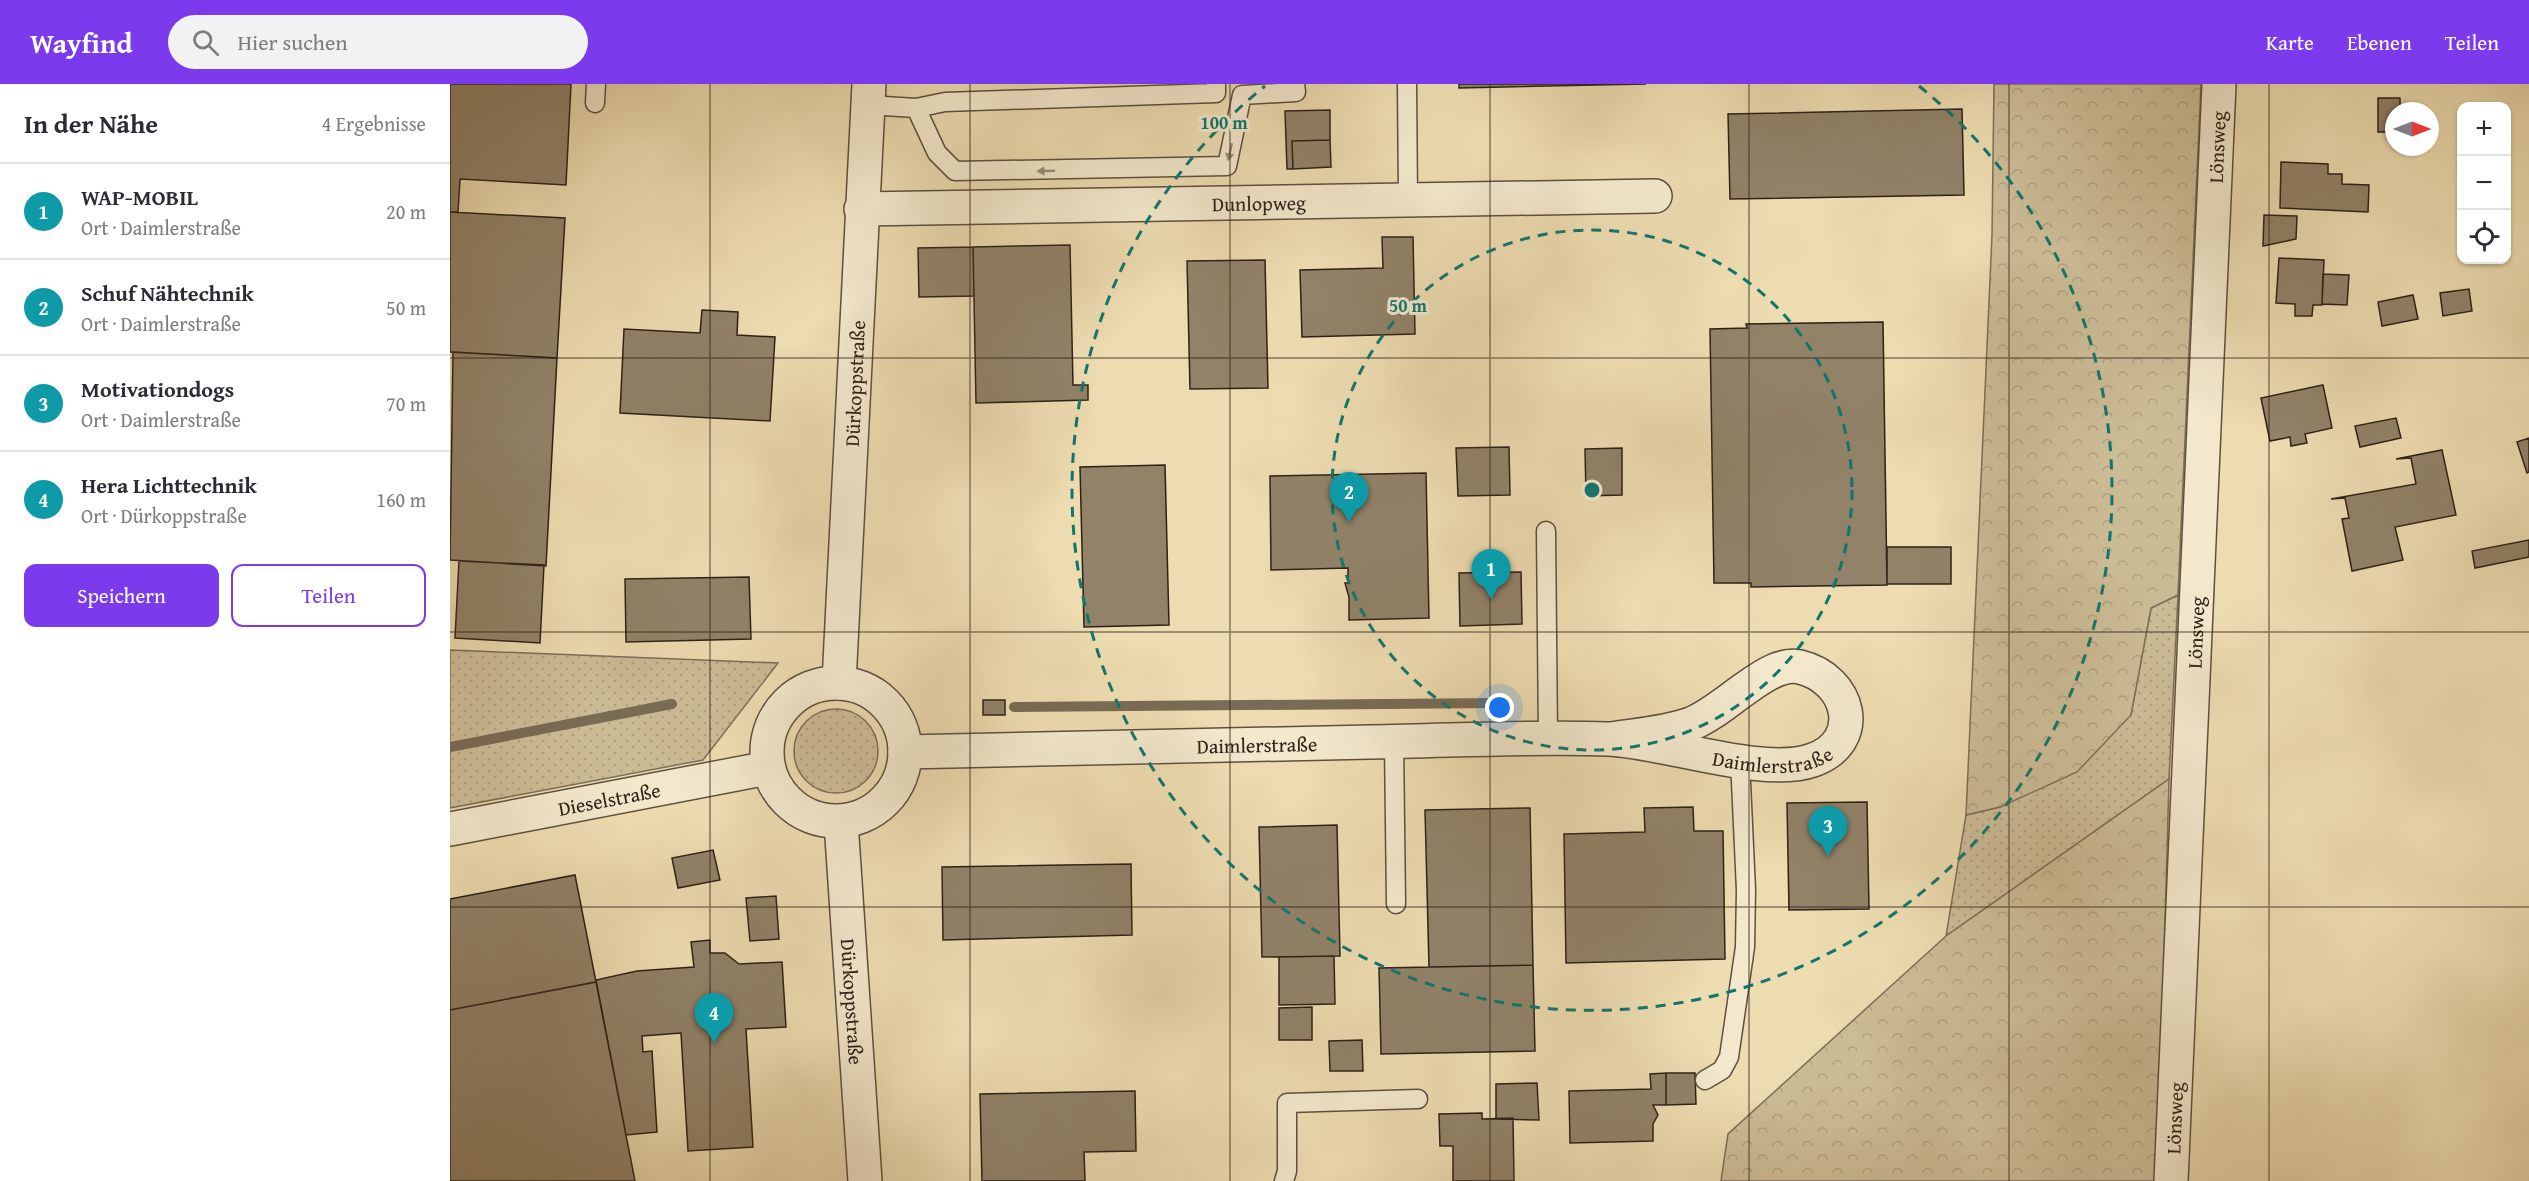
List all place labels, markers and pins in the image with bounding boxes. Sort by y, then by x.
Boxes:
pin: 2 [1330,472,1368,522]
centre of rings [1582,480,1602,500]
pin: 1 [1472,550,1510,599]
pin: 3 [1808,806,1848,856]
pin: 4 [694,994,734,1043]

